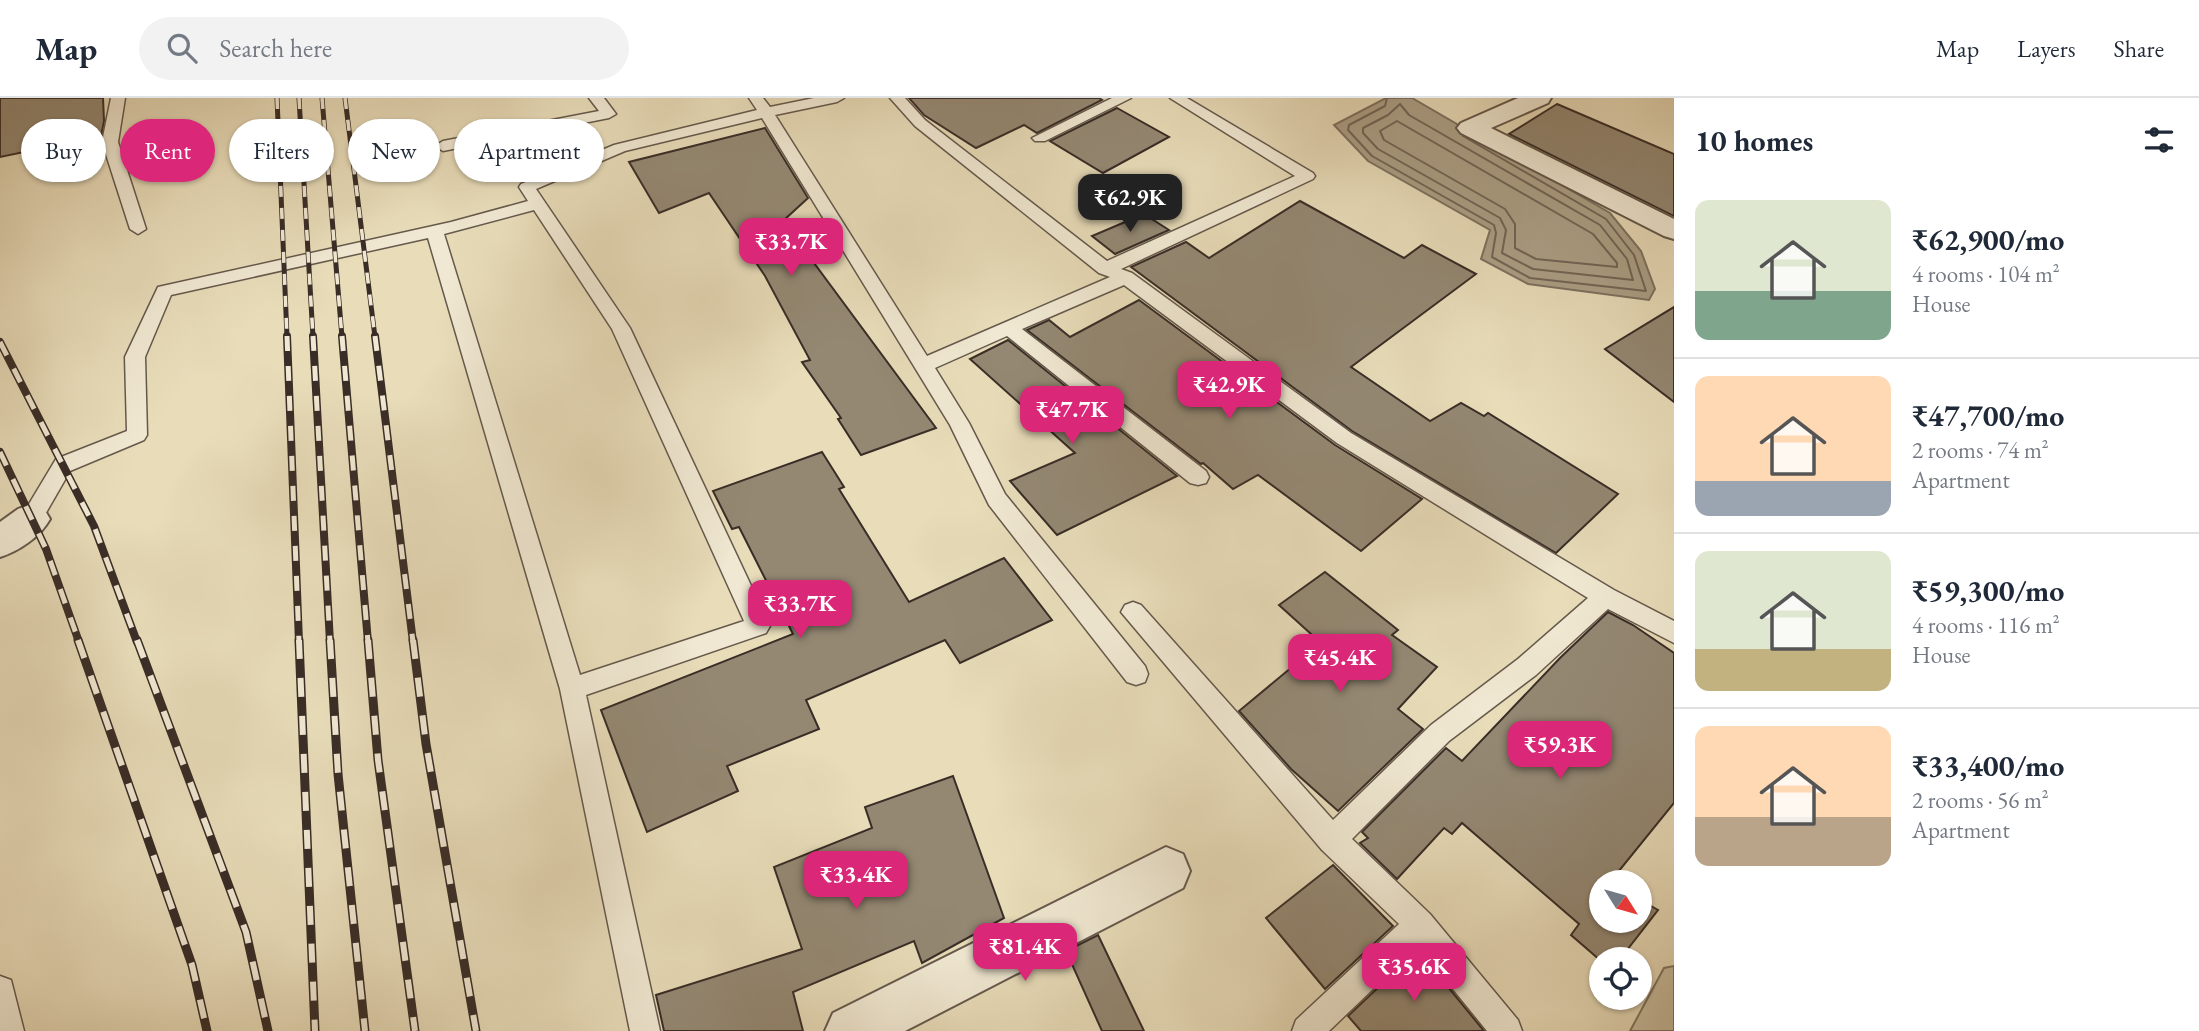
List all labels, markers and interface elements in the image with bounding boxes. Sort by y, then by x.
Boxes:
search box [139,17,629,80]
text: Map [35,27,97,70]
icon: search [163,29,201,67]
text: Search here [219,31,332,65]
text: Map [1936,33,1979,64]
text: Layers [2017,33,2076,64]
text: Share [2114,33,2164,64]
chip: Buy [21,119,106,182]
chip: Rent [120,119,215,182]
chip: Filters [229,119,334,182]
chip: New [348,119,440,182]
chip: Apartment [454,119,604,182]
text: 10 homes [1695,121,1813,160]
icon: filters [2140,121,2178,159]
pin: ₹62.9K [1073,174,1187,234]
text: ₹62.9K [1094,182,1166,212]
pin: ₹33.7K [734,218,848,278]
text: ₹62,900/mo [1912,220,2064,259]
text: ₹33.7K [755,226,827,256]
icon: home [1751,228,1835,312]
text: 4 rooms · 104 m² [1912,259,2060,289]
text: House [1912,289,1971,319]
pin: ₹42.9K [1172,362,1286,421]
text: ₹42.9K [1193,369,1265,399]
pin: ₹47.7K [1015,386,1129,446]
text: ₹47.7K [1036,394,1108,424]
text: ₹47,700/mo [1912,396,2064,435]
icon: home [1751,404,1835,488]
text: 2 rooms · 74 m² [1912,435,2049,465]
text: Apartment [1912,465,2010,495]
text: ₹59,300/mo [1912,571,2064,610]
icon: home [1751,579,1835,663]
pin: ₹33.7K [743,580,857,640]
text: ₹33.7K [764,588,836,618]
text: 4 rooms · 116 m² [1912,610,2060,640]
pin: ₹45.4K [1283,634,1397,694]
text: House [1912,640,1971,670]
text: ₹45.4K [1304,642,1376,672]
pin: ₹59.3K [1503,722,1617,781]
text: ₹59.3K [1524,729,1596,759]
text: ₹33,400/mo [1912,746,2064,785]
icon: home [1751,754,1835,838]
text: 2 rooms · 56 m² [1912,785,2049,815]
text: Apartment [1912,815,2010,845]
pin: ₹33.4K [799,852,913,911]
text: ₹33.4K [820,859,892,889]
north arrow [1589,870,1652,933]
map controls [1589,870,1652,1010]
pin: ₹81.4K [968,924,1082,983]
text: ₹81.4K [989,931,1061,961]
pin: ₹35.6K [1357,944,1471,1003]
button: locate [1589,947,1652,1010]
text: ₹35.6K [1378,951,1450,981]

